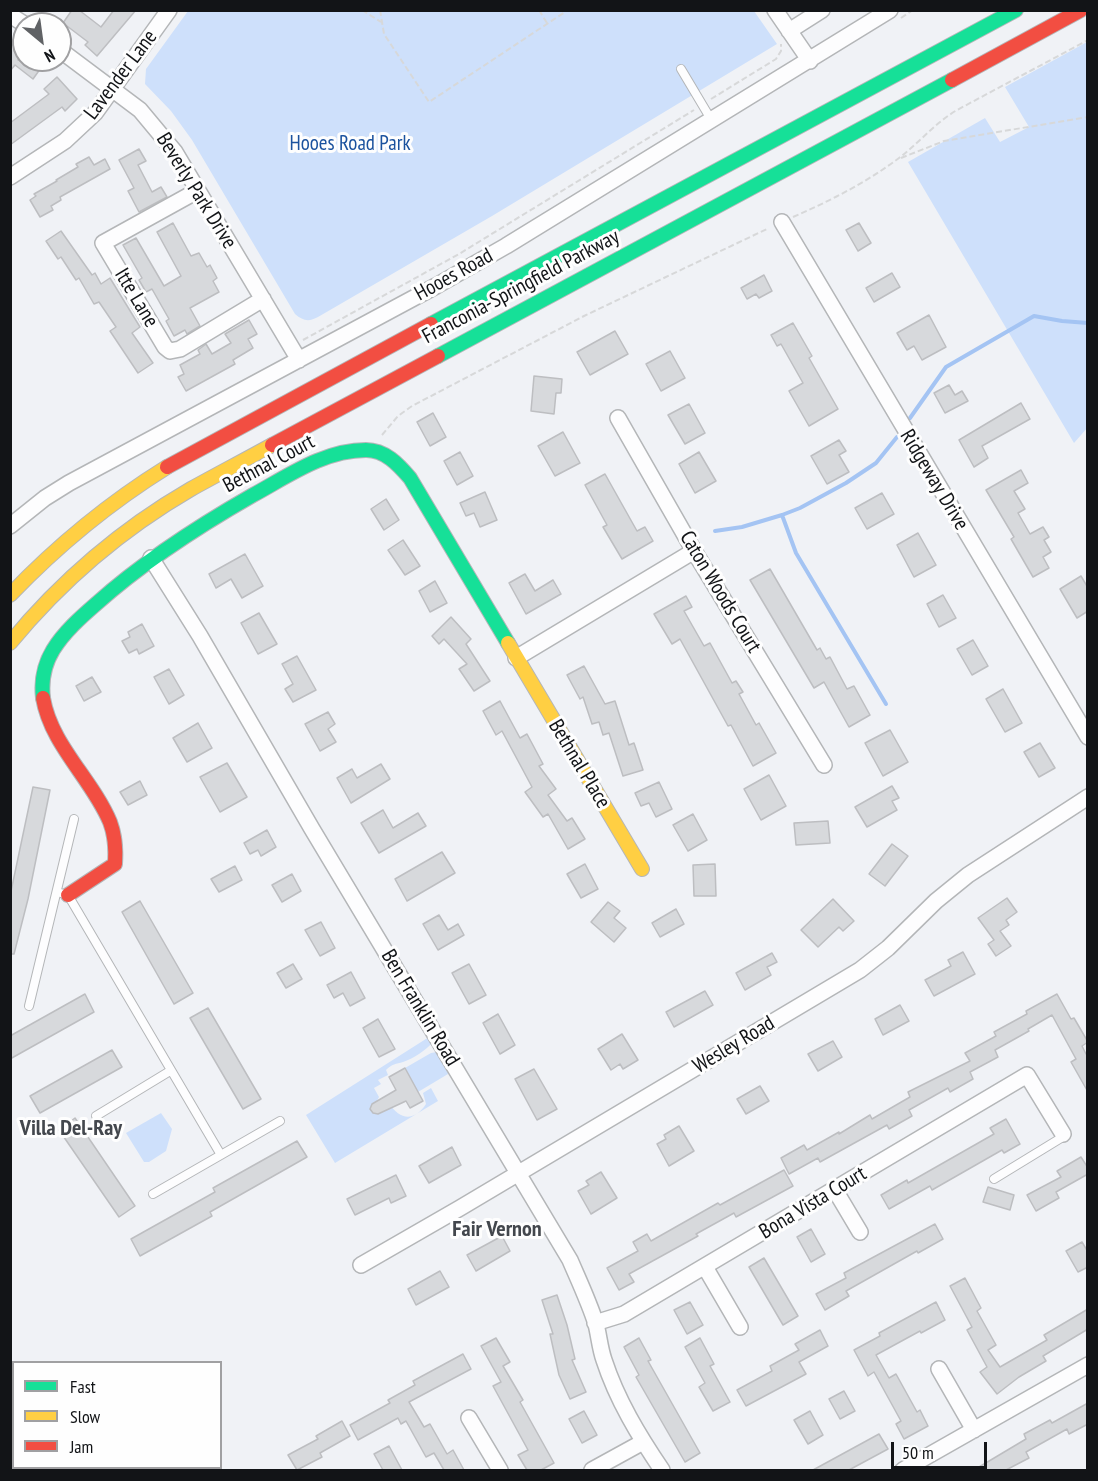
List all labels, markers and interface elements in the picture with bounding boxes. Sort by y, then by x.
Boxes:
north arrow [12,12,72,72]
street label: Lavender Lane [79,25,163,125]
text: N [41,45,58,67]
street label: Beverly Park Drive [150,128,242,254]
park label: Hooes Road Park [289,131,411,157]
street label: Franconia-Springfield Parkway [418,224,624,350]
street label: Hooes Road [411,243,497,307]
street label: Itte Lane [109,264,163,332]
street label: Ridgeway Drive [894,425,974,535]
street label: Bethnal Court [219,429,319,499]
street label: Caton Woods Court [674,527,766,657]
street label: Bethnal Place [543,715,615,813]
street label: Ben Franklin Road [375,945,465,1071]
street label: Wesley Road [689,1011,779,1079]
district label: Villa Del-Ray [20,1116,122,1142]
street label: Bona Vista Court [755,1161,871,1245]
district label: Fair Vernon [452,1217,542,1243]
legend [12,1361,222,1469]
text: Fast [70,1375,96,1398]
text: Slow [70,1405,100,1428]
scale bar [894,1430,990,1468]
text: Jam [70,1435,93,1458]
text: 50 m [902,1441,934,1464]

